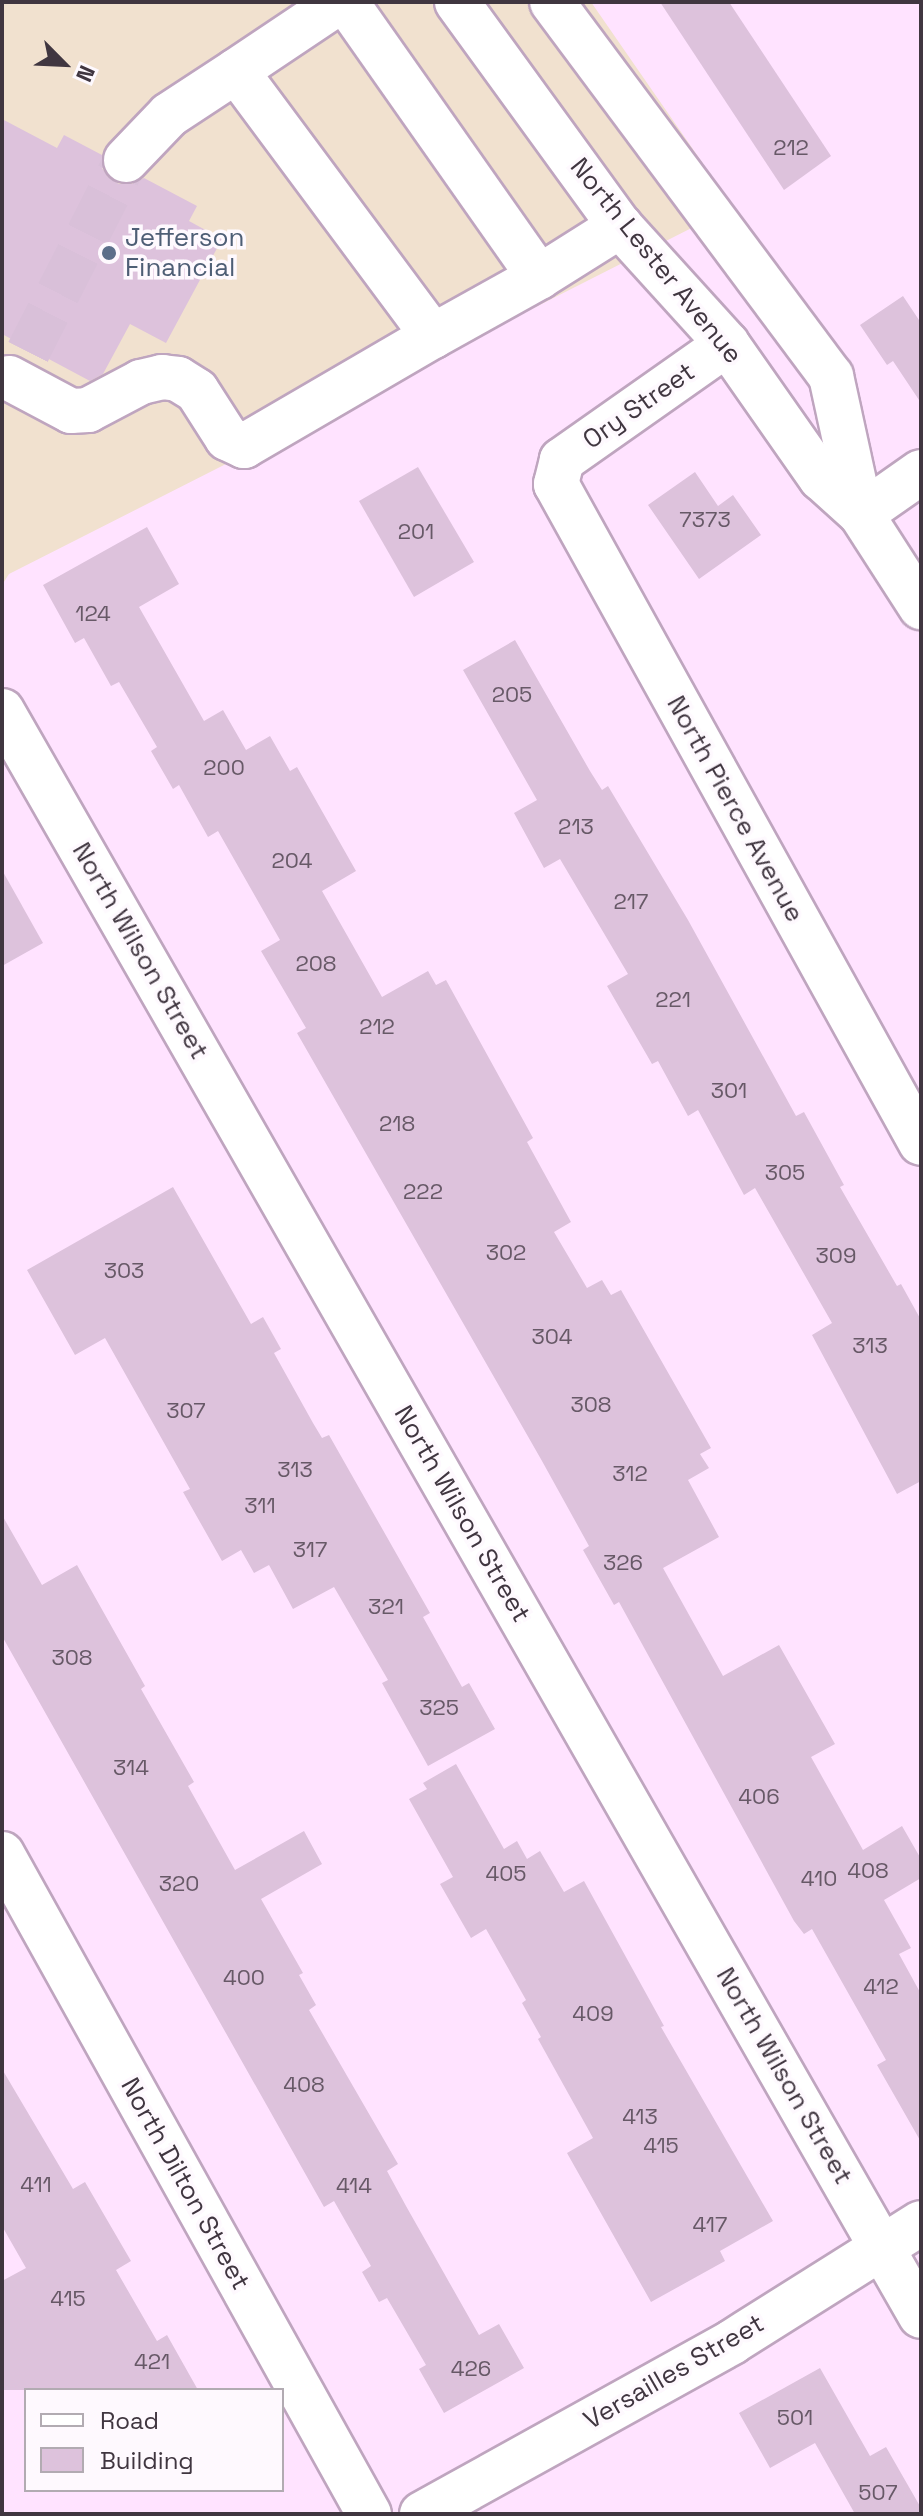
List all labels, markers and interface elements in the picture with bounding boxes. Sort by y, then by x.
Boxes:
north arrow [24,24,104,104]
text: N [70,61,102,86]
house number: 212 [773,135,809,161]
street label: North Lester Avenue [563,152,749,370]
place label: Jefferson Financial [125,222,244,284]
marker: Jefferson Financial [100,244,118,262]
street label: Ory Street [577,356,701,456]
house number: 7373 [679,507,731,533]
house number: 201 [398,519,434,545]
house number: 124 [75,601,111,627]
house number: 205 [492,682,532,708]
street label: North Pierce Avenue [660,690,810,928]
house number: 200 [203,755,245,781]
house number: 213 [558,814,594,840]
street label: North Wilson Street [65,837,215,1065]
house number: 204 [271,848,313,874]
house number: 217 [614,889,648,915]
house number: 208 [295,951,337,977]
house number: 221 [655,987,691,1013]
house number: 212 [359,1014,395,1040]
house number: 301 [711,1078,747,1104]
house number: 218 [379,1111,415,1137]
house number: 305 [765,1160,805,1186]
house number: 222 [403,1179,443,1205]
house number: 302 [486,1240,526,1266]
house number: 309 [816,1243,856,1269]
house number: 303 [104,1258,144,1284]
house number: 304 [531,1324,573,1350]
house number: 313 [852,1333,888,1359]
house number: 308 [570,1392,612,1418]
house number: 307 [166,1398,206,1424]
street label: North Wilson Street [387,1400,537,1628]
house number: 313 [277,1457,313,1483]
house number: 312 [612,1461,648,1487]
house number: 311 [244,1493,276,1519]
house number: 317 [293,1537,327,1563]
house number: 326 [603,1550,643,1576]
house number: 321 [368,1594,404,1620]
house number: 308 [51,1645,93,1671]
house number: 325 [419,1695,459,1721]
house number: 314 [113,1755,149,1781]
house number: 406 [738,1784,780,1810]
house number: 408 [847,1858,889,1884]
house number: 405 [485,1861,527,1887]
house number: 410 [801,1866,837,1892]
house number: 320 [159,1871,199,1897]
street label: North Wilson Street [709,1962,859,2190]
house number: 400 [223,1965,265,1991]
house number: 412 [863,1974,899,2000]
house number: 409 [572,2001,614,2027]
house number: 408 [283,2072,325,2098]
street label: North Dilton Street [114,2073,256,2295]
house number: 413 [622,2104,658,2130]
house number: 415 [643,2133,679,2159]
house number: 411 [20,2172,52,2198]
house number: 414 [336,2173,372,2199]
house number: 417 [693,2212,727,2238]
house number: 415 [50,2286,86,2312]
street label: Versailles Street [578,2308,770,2436]
house number: 421 [134,2349,170,2375]
house number: 426 [451,2356,491,2382]
legend [24,2388,284,2492]
text: Road [100,2405,159,2436]
house number: 501 [777,2405,813,2431]
text: Building [100,2445,194,2476]
house number: 507 [858,2480,898,2506]

